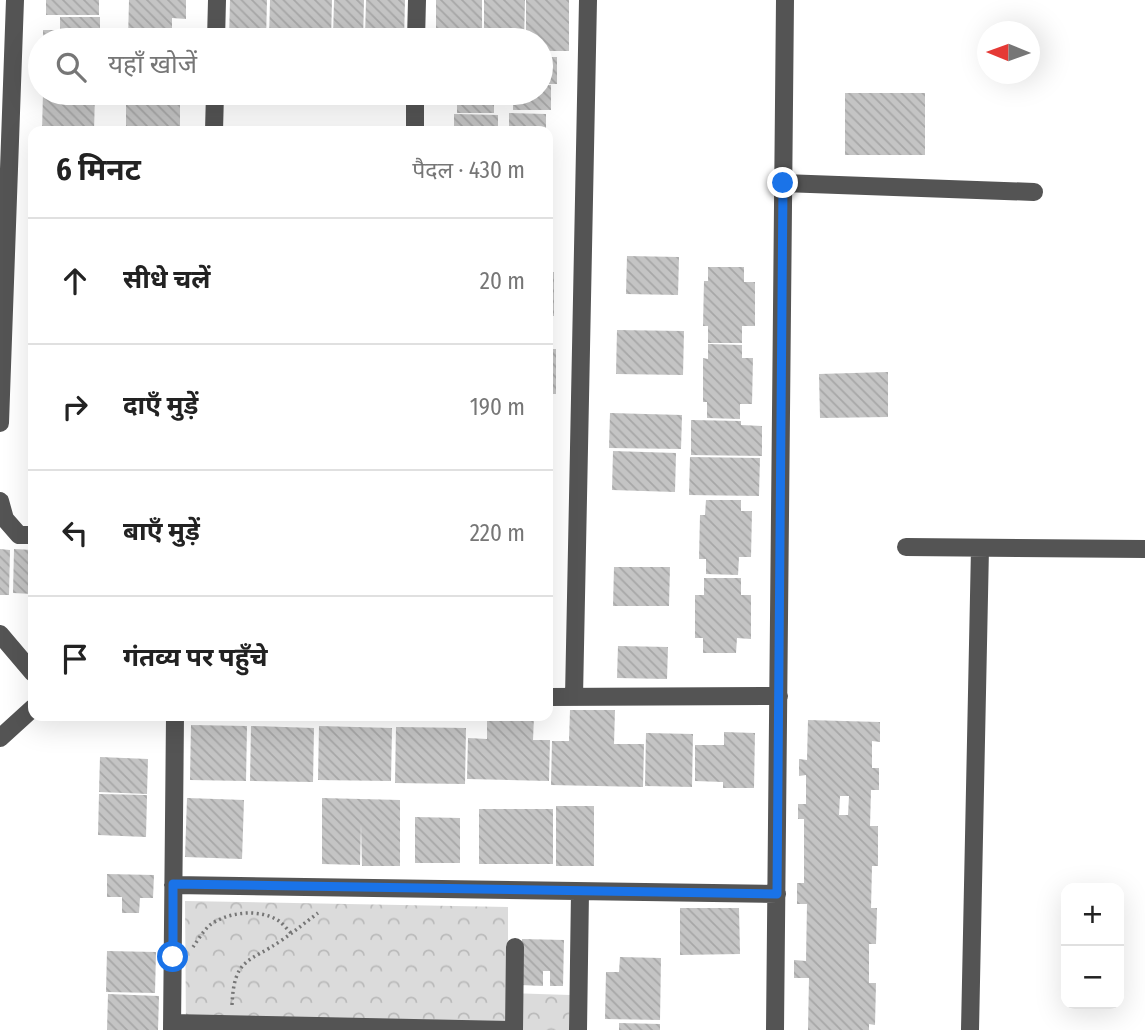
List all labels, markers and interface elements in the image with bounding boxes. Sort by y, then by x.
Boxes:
north arrow [977,21,1040,84]
search box [28,28,553,105]
icon: search [52,48,90,86]
text: यहाँ खोजें [108,49,197,80]
text: 6 मिनट [56,152,141,188]
text: पैदल · 430 m [412,156,525,184]
route end [767,167,798,198]
icon: ahead [56,262,94,300]
text: सीधे चलें [123,264,210,295]
text: 20 m [480,267,525,295]
icon: right [56,388,94,426]
text: दाएँ मुड़ें [123,390,198,421]
text: 190 m [470,393,525,421]
icon: left [56,514,94,552]
text: बाएँ मुड़ें [123,516,200,547]
text: 220 m [470,519,525,547]
icon: arrive [56,640,94,678]
text: गंतव्य पर पहुँचे [123,642,267,673]
map controls [1061,883,1124,1009]
button: + [1061,883,1124,946]
route start [157,941,188,972]
button: − [1061,946,1124,1009]

